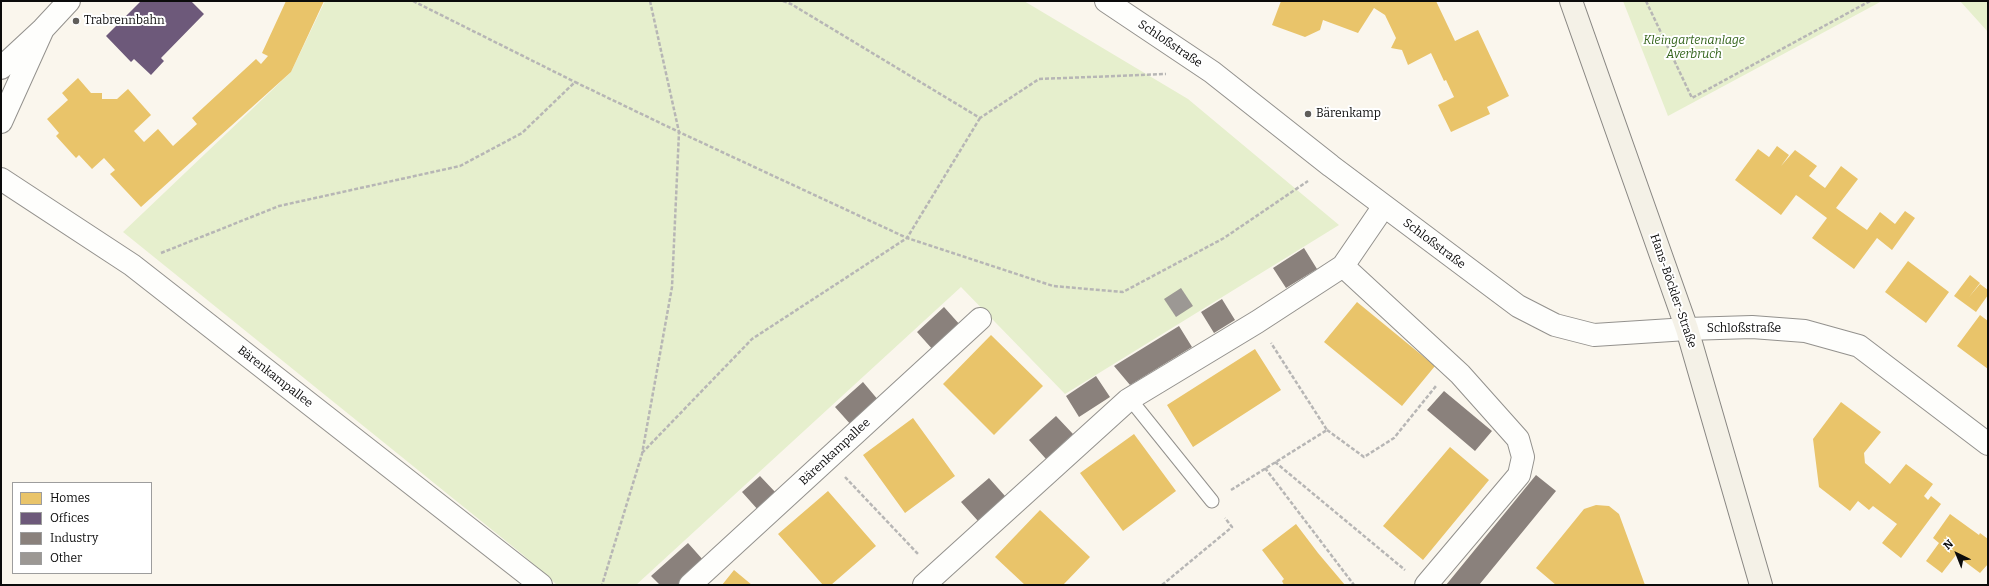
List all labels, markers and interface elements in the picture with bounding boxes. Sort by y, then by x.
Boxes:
place label: Trabrennbahn [84,14,165,28]
marker: Trabrennbahn [71,16,81,26]
street label: Schloßstraße [1135,17,1205,71]
park label: Kleingartenanlage Averbruch [1643,34,1745,62]
place label: Bärenkamp [1316,107,1381,121]
marker: Bärenkamp [1303,109,1313,119]
street label: Schloßstraße [1400,216,1468,272]
street label: Hans-Böckler-Straße [1647,232,1699,350]
street label: Schloßstraße [1707,322,1781,336]
street label: Bärenkampallee [235,343,315,411]
street label: Bärenkampallee [797,416,873,488]
legend [12,482,152,574]
text: Homes [50,491,90,505]
text: Offices [50,511,89,525]
text: Industry [50,531,98,545]
north arrow [1937,534,1977,574]
text: N [1941,537,1956,553]
text: Other [50,551,82,565]

